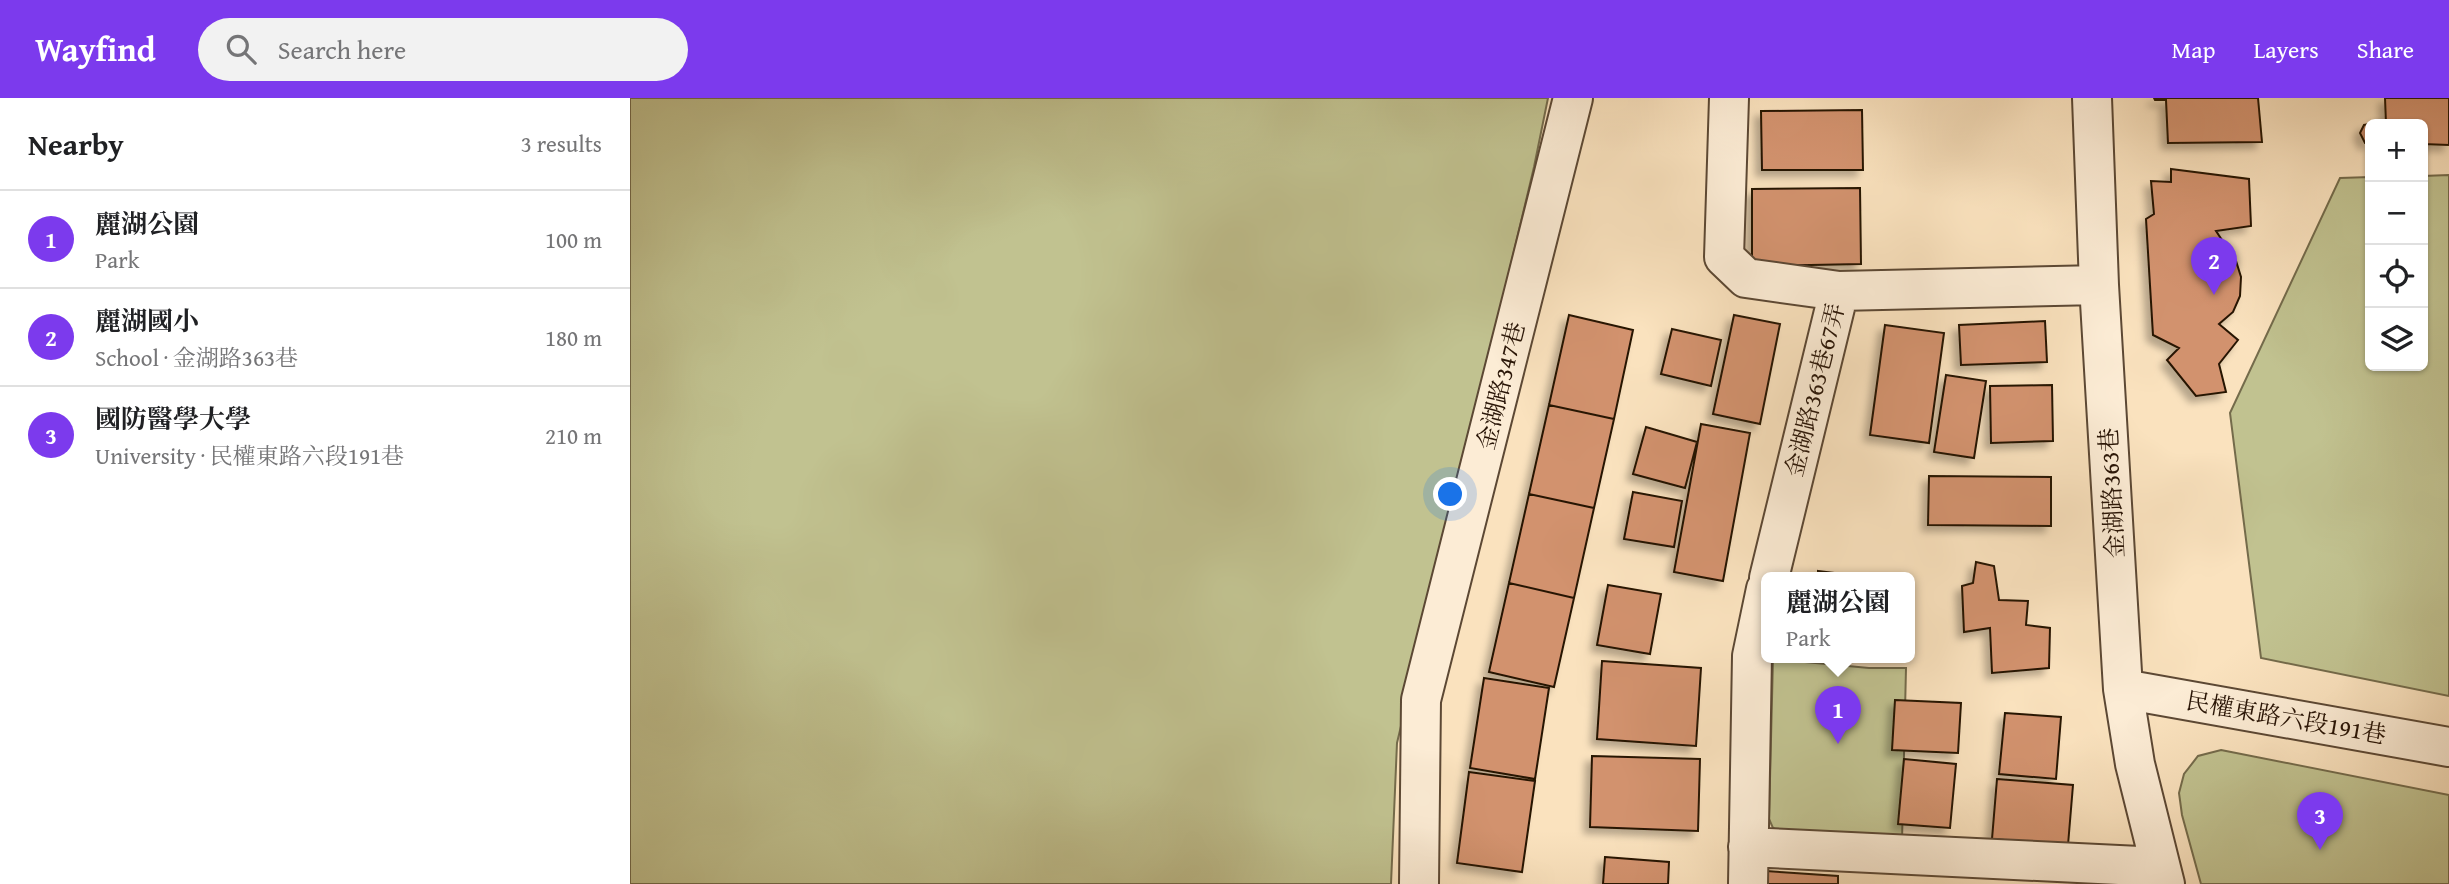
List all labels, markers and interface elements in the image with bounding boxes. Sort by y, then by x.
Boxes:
search box [198,18,688,81]
text: Wayfind [35,25,156,73]
icon: search [222,30,260,68]
text: Search here [278,30,406,69]
text: Map [2172,32,2215,67]
text: Layers [2253,32,2319,67]
text: Share [2357,32,2414,67]
map controls [2365,119,2428,371]
button: + [2365,119,2428,182]
text: Nearby [28,122,124,166]
text: 3 results [521,127,602,160]
button: − [2365,182,2428,245]
text: 麗湖公園 [95,204,199,243]
text: 1 [45,223,57,256]
text: 100 m [545,223,602,256]
pin: 2 [2191,237,2237,295]
text: Park [95,243,139,276]
button: locate [2365,245,2428,308]
street label: 金湖路363巷67弄 [1776,299,1853,480]
text: 麗湖國小 [95,301,199,340]
button: layers [2365,308,2428,371]
street label: 金湖路347巷 [1468,318,1533,454]
text: 2 [45,321,57,354]
text: 180 m [545,321,602,354]
text: School · 金湖路363巷 [95,341,298,374]
text: 國防醫學大學 [95,399,251,438]
text: 3 [45,419,57,452]
text: 210 m [545,419,602,452]
street label: 金湖路363巷 [2091,427,2132,559]
text: University · 民權東路六段191巷 [95,439,404,472]
your location [1433,477,1467,511]
popup [1761,572,1915,663]
text: 麗湖公園 [1786,582,1890,621]
text: Park [1786,621,1830,654]
street label: 民權東路六段191巷 [2183,683,2389,752]
pin: 1 [1815,686,1861,744]
pin: 3 [2297,792,2343,850]

